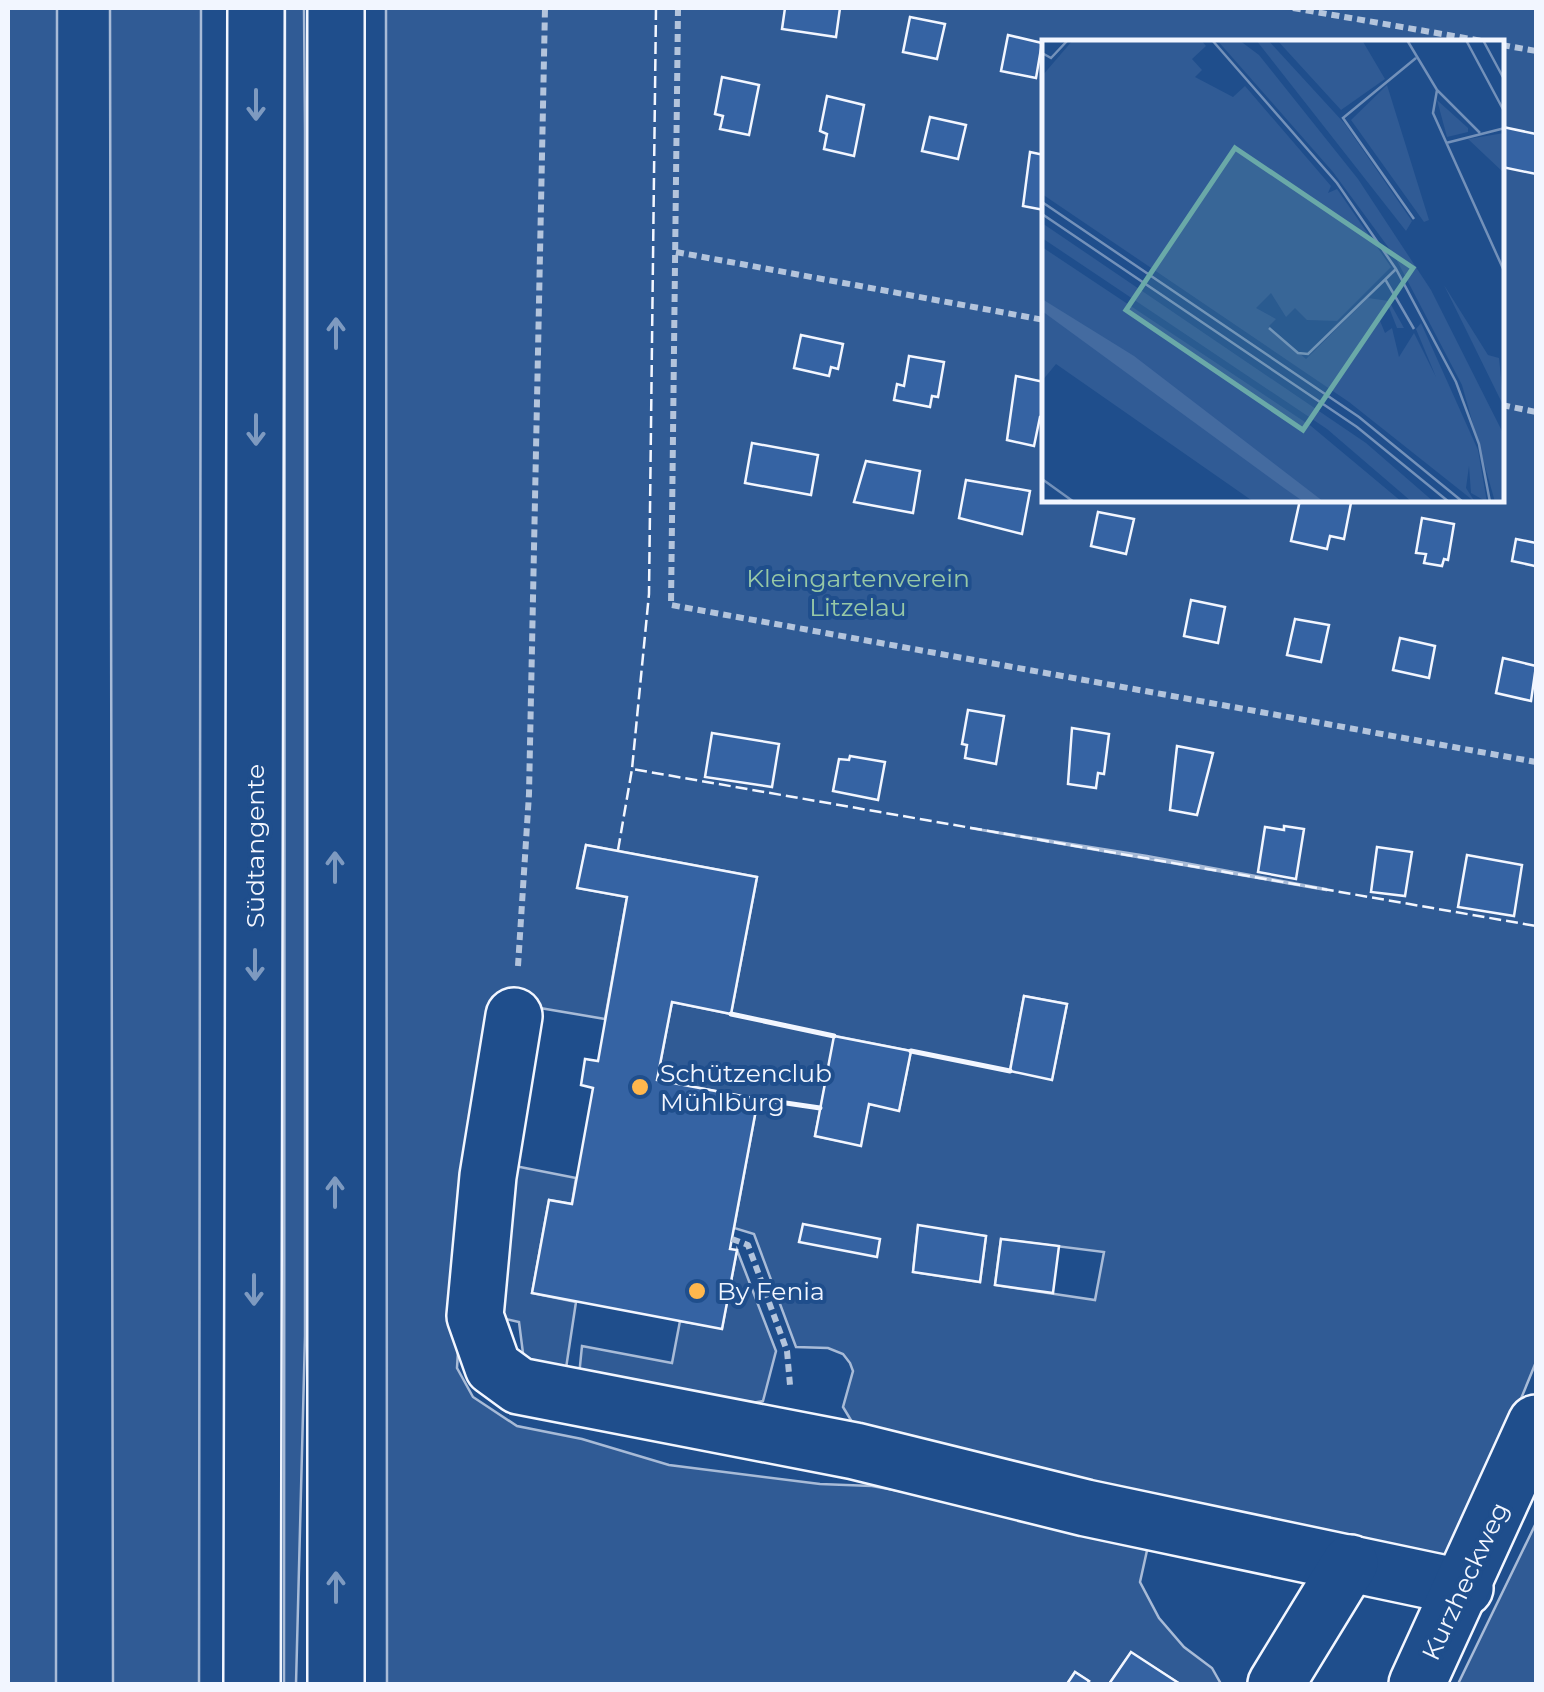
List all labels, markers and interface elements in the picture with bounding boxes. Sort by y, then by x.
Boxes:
inset map [1042,40,1504,502]
one-way arrow [246,88,266,120]
one-way arrow [326,318,346,350]
one-way arrow [246,412,266,445]
park label: Kleingartenverein Litzelau [746,563,970,622]
street label: Südtangente [240,764,270,928]
one-way arrow [326,852,344,884]
one-way arrow [246,948,264,980]
place label: Schützenclub Mühlburg [660,1058,832,1117]
marker: Schützenclub Mühlburg [629,1076,651,1098]
one-way arrow [326,1177,344,1210]
one-way arrow [244,1272,264,1305]
place label: By Fenia [717,1276,825,1306]
marker: By Fenia [686,1280,708,1302]
street label: Kurzheckweg [1415,1497,1515,1665]
one-way arrow [326,1572,346,1604]

